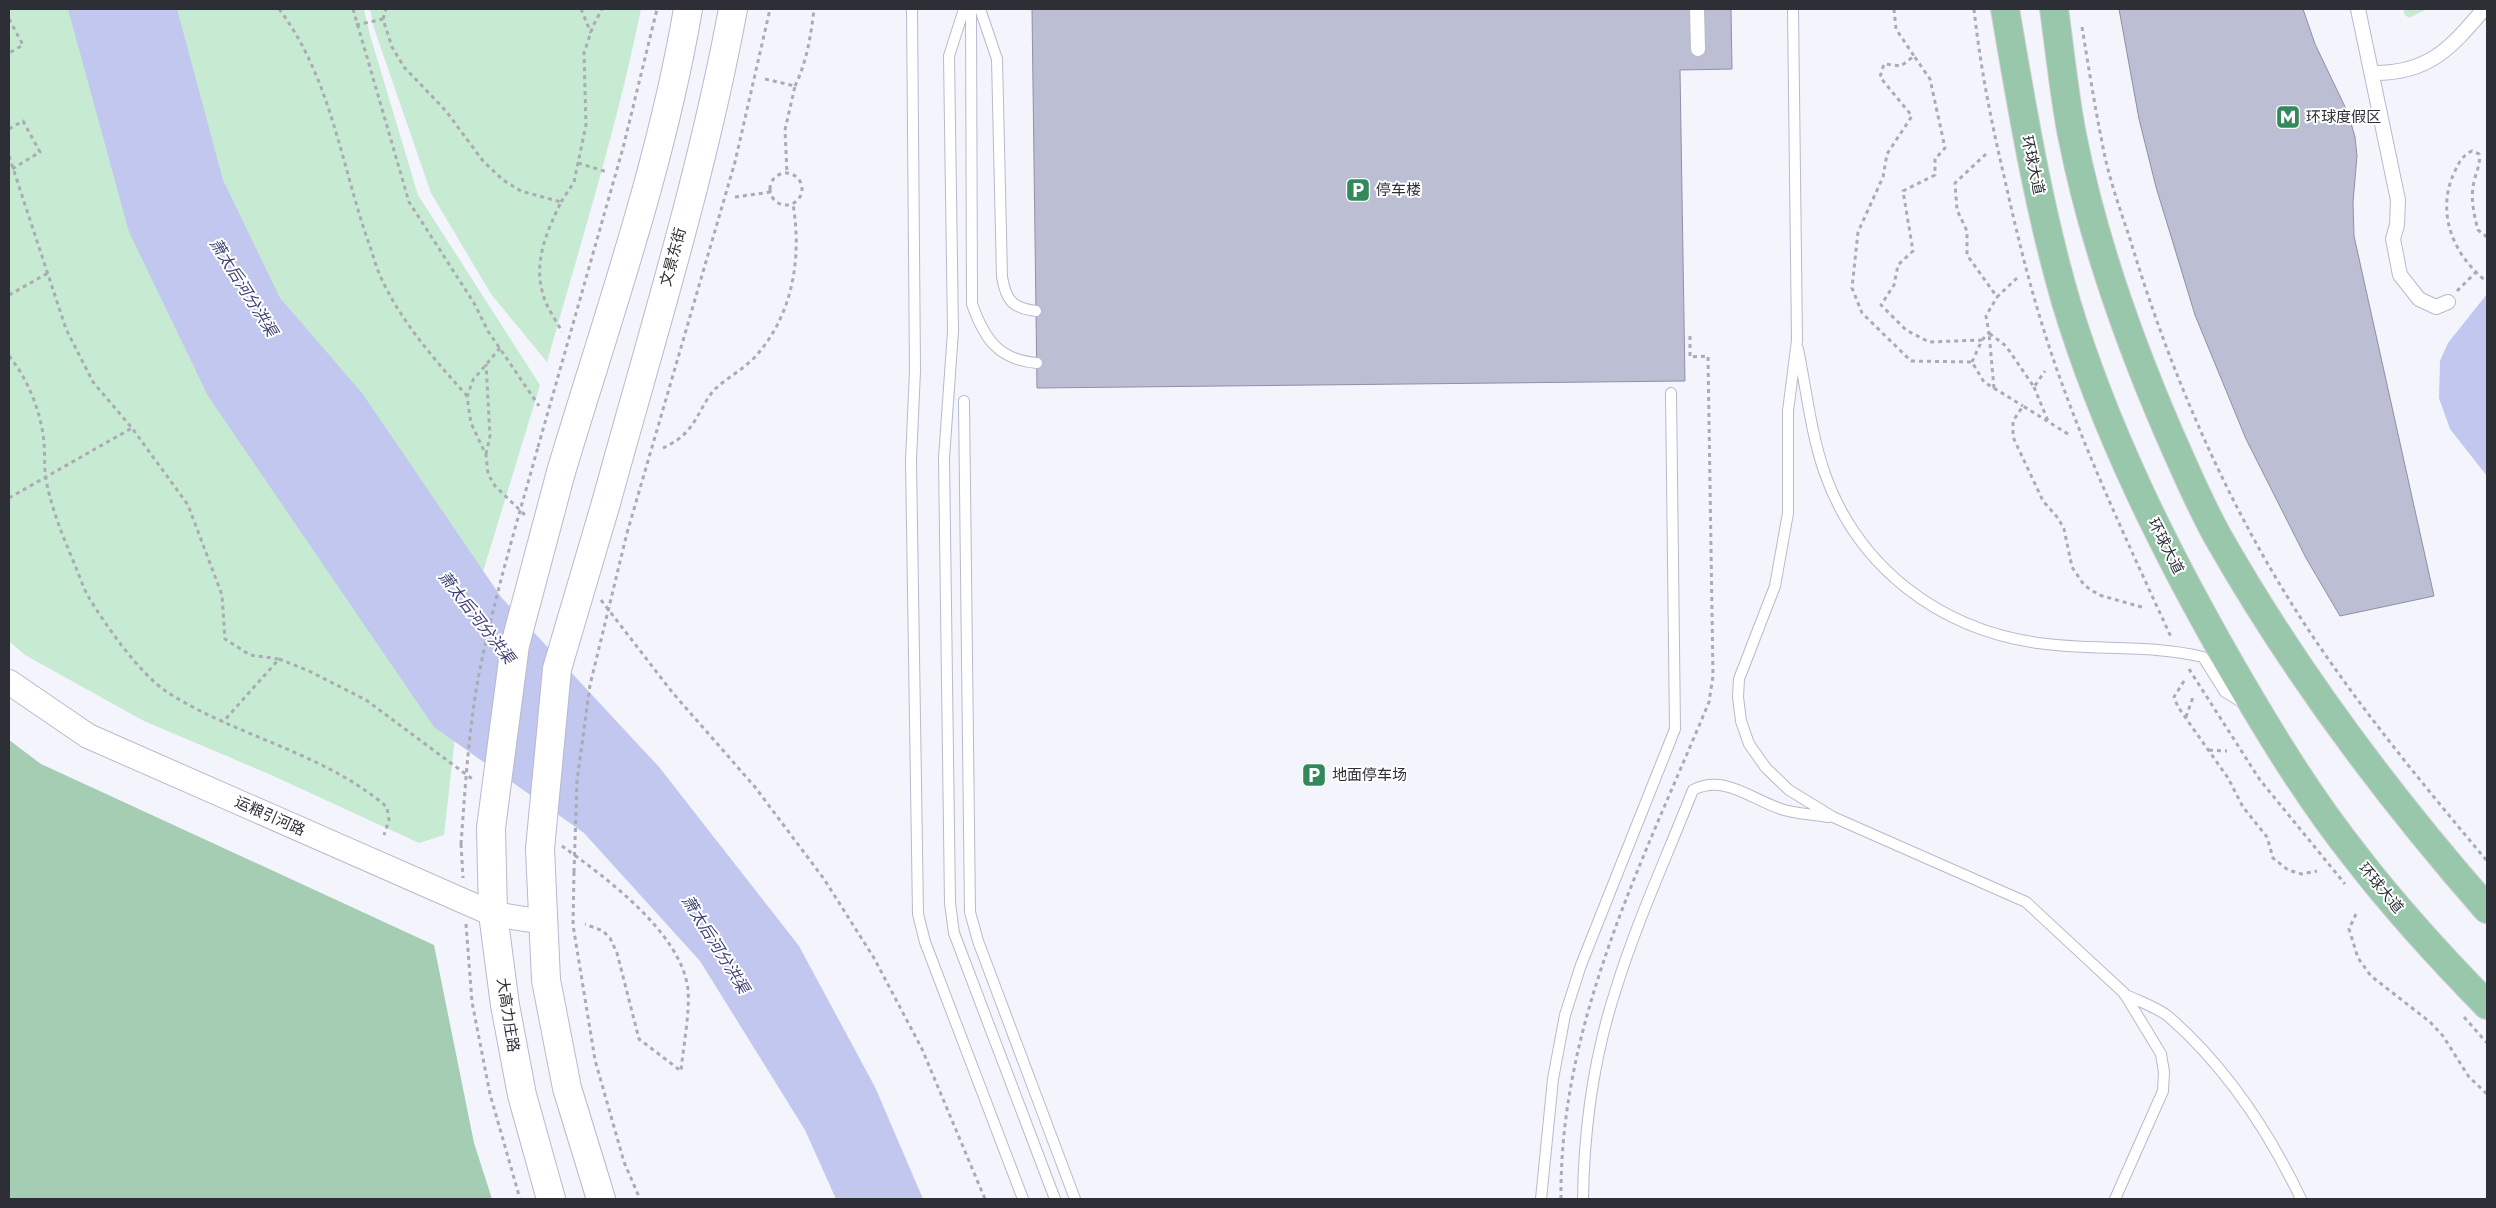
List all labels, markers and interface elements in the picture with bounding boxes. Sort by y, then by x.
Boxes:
metro station icon: 环球度假区 [2275,104,2301,130]
place label: 环球度假区 [2306,106,2381,126]
street label: 环球大道 [2018,133,2050,196]
parking icon: 停车楼 [1345,177,1371,203]
place label: 停车楼 [1376,179,1421,199]
street label: 文景东街 [655,225,689,288]
water label: 萧太后河分洪渠 [205,234,284,342]
street label: 环球大道 [2144,514,2189,577]
water label: 萧太后河分洪渠 [434,566,521,669]
parking icon: 地面停车场 [1301,762,1327,788]
place label: 地面停车场 [1332,764,1407,784]
street label: 运粮引河路 [232,791,309,839]
street label: 环球大道 [2355,858,2409,917]
water label: 萧太后河分洪渠 [677,891,756,999]
street label: 大高力庄路 [493,976,525,1053]

